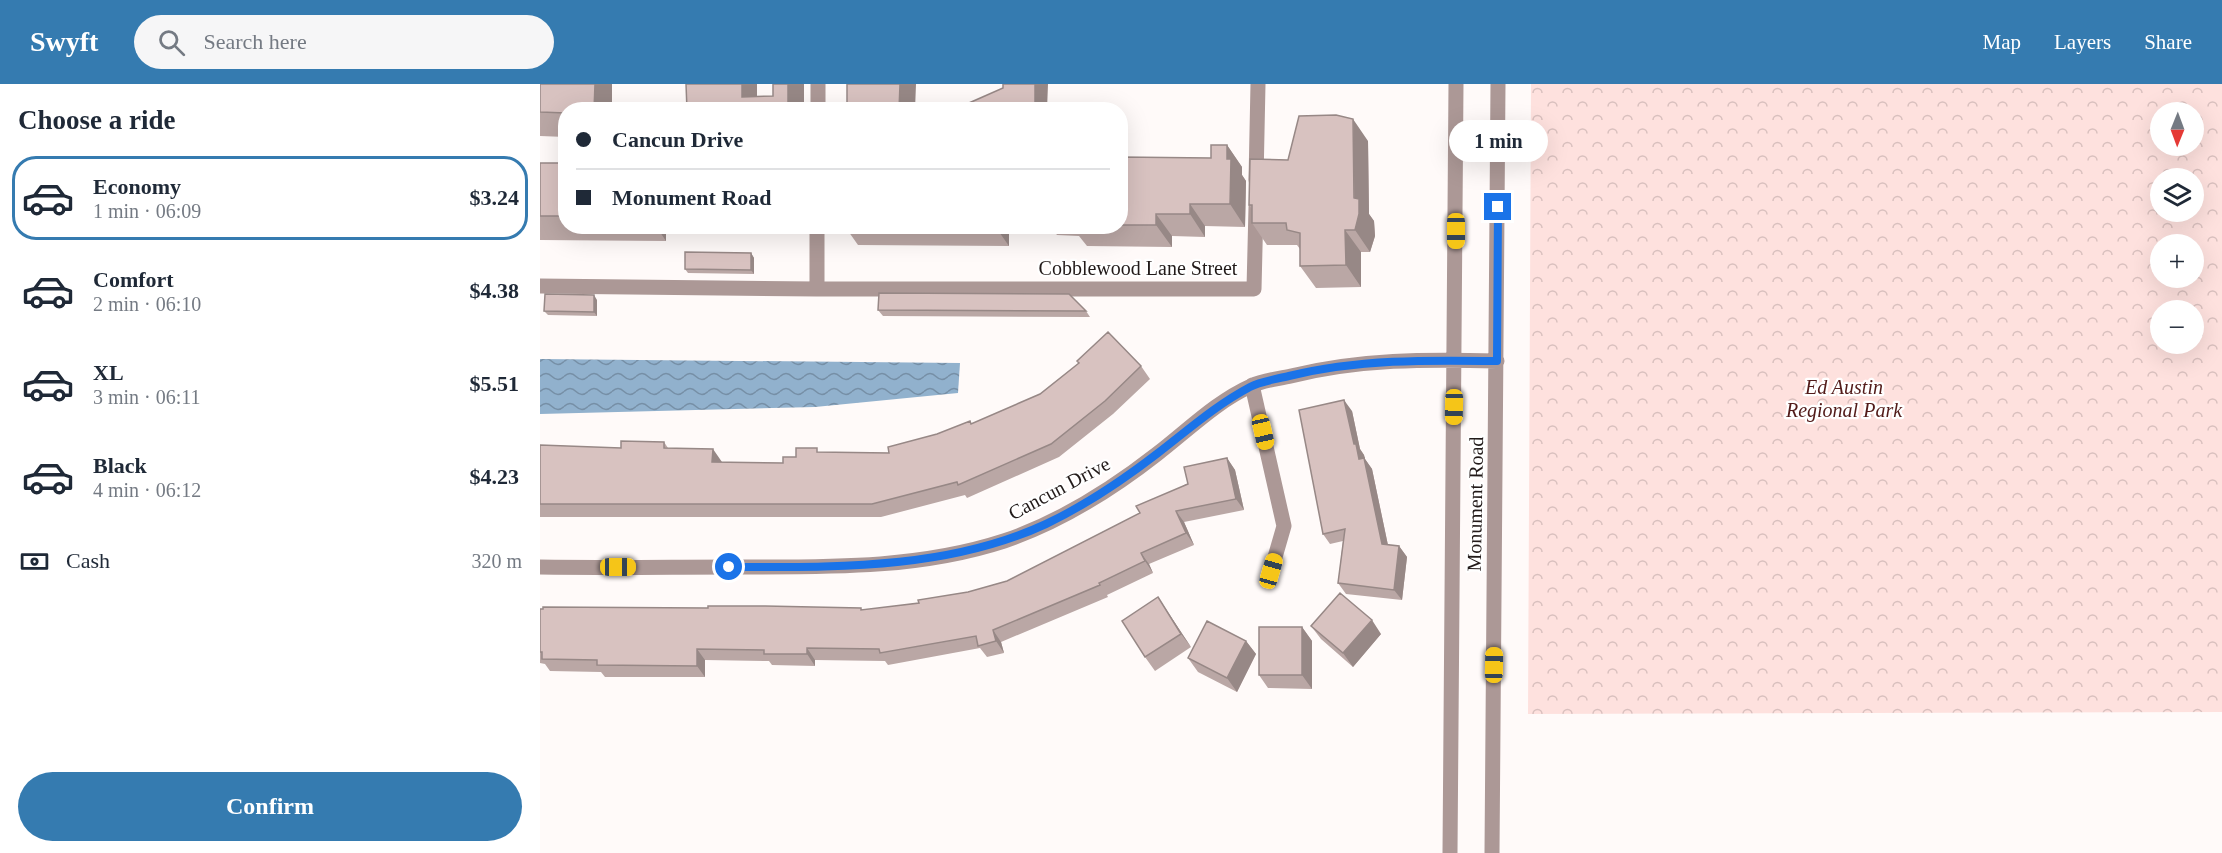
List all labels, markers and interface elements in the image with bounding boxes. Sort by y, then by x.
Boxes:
search box [134,15,554,69]
text: Swyft [30,26,98,57]
icon: search [155,26,188,59]
text: Search here [203,29,307,54]
text: Map [1983,30,2021,54]
text: Layers [2054,30,2111,54]
text: Share [2144,30,2192,54]
north arrow [2150,102,2204,156]
map controls [2150,102,2204,354]
text: Choose a ride [18,105,176,135]
callout: 1 min [1448,120,1548,162]
text: Cancun Drive [612,127,743,152]
text: 1 min [1474,130,1523,152]
button: layers [2150,168,2204,222]
icon: car [21,171,75,225]
text: Economy [93,174,181,199]
text: $3.24 [470,185,519,210]
text: Monument Road [612,185,772,210]
route end [1484,193,1511,220]
text: 1 min · 06:09 [93,200,201,222]
car [1447,213,1465,249]
button: + [2150,234,2204,288]
street label: Cobblewood Lane Street [1039,257,1238,279]
icon: car [21,264,75,318]
text: Comfort [93,267,174,292]
text: $4.38 [470,278,519,303]
text: 2 min · 06:10 [93,293,201,315]
button: − [2150,300,2204,354]
icon: car [21,357,75,411]
text: XL [93,360,124,385]
text: $5.51 [470,371,519,396]
park label: Ed Austin Regional Park [1785,376,1903,422]
text: 3 min · 06:11 [93,386,201,408]
car [1445,389,1463,425]
car [1250,412,1276,452]
street label: Monument Road [1463,436,1487,572]
icon: car [21,450,75,504]
street label: Cancun Drive [1005,452,1114,524]
text: Black [93,453,147,478]
text: $4.23 [470,464,519,489]
text: 4 min · 06:12 [93,479,201,501]
icon: cash [18,545,51,578]
text: Cash [66,548,110,573]
text: 320 m [471,550,522,572]
car [1257,551,1285,591]
route start [715,553,742,580]
car [600,558,636,576]
car [1485,647,1503,683]
button: Confirm [18,772,522,841]

